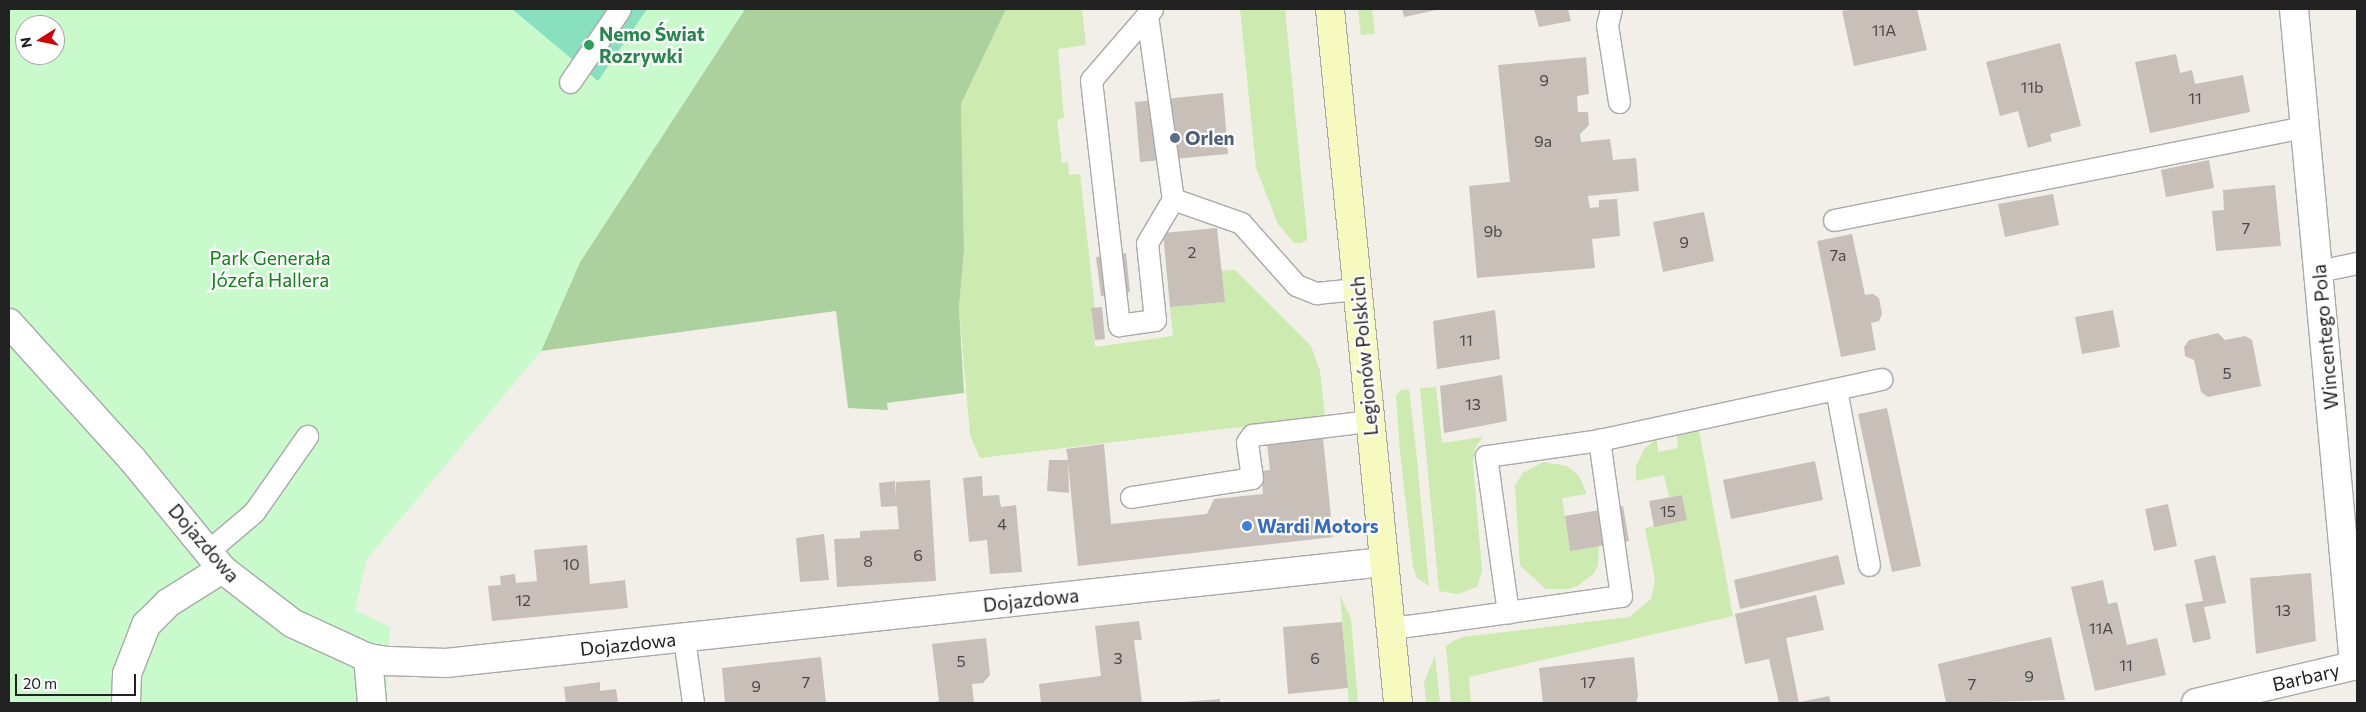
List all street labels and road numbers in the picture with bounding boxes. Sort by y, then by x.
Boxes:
street label: Wincentego Pola [2307,263,2343,411]
street label: Legionów Polskich [1346,275,1382,437]
street label: Dojazdowa [164,499,244,587]
street label: Dojazdowa [982,584,1080,616]
street label: Dojazdowa [579,628,677,660]
street label: Barbary [2270,658,2342,696]

